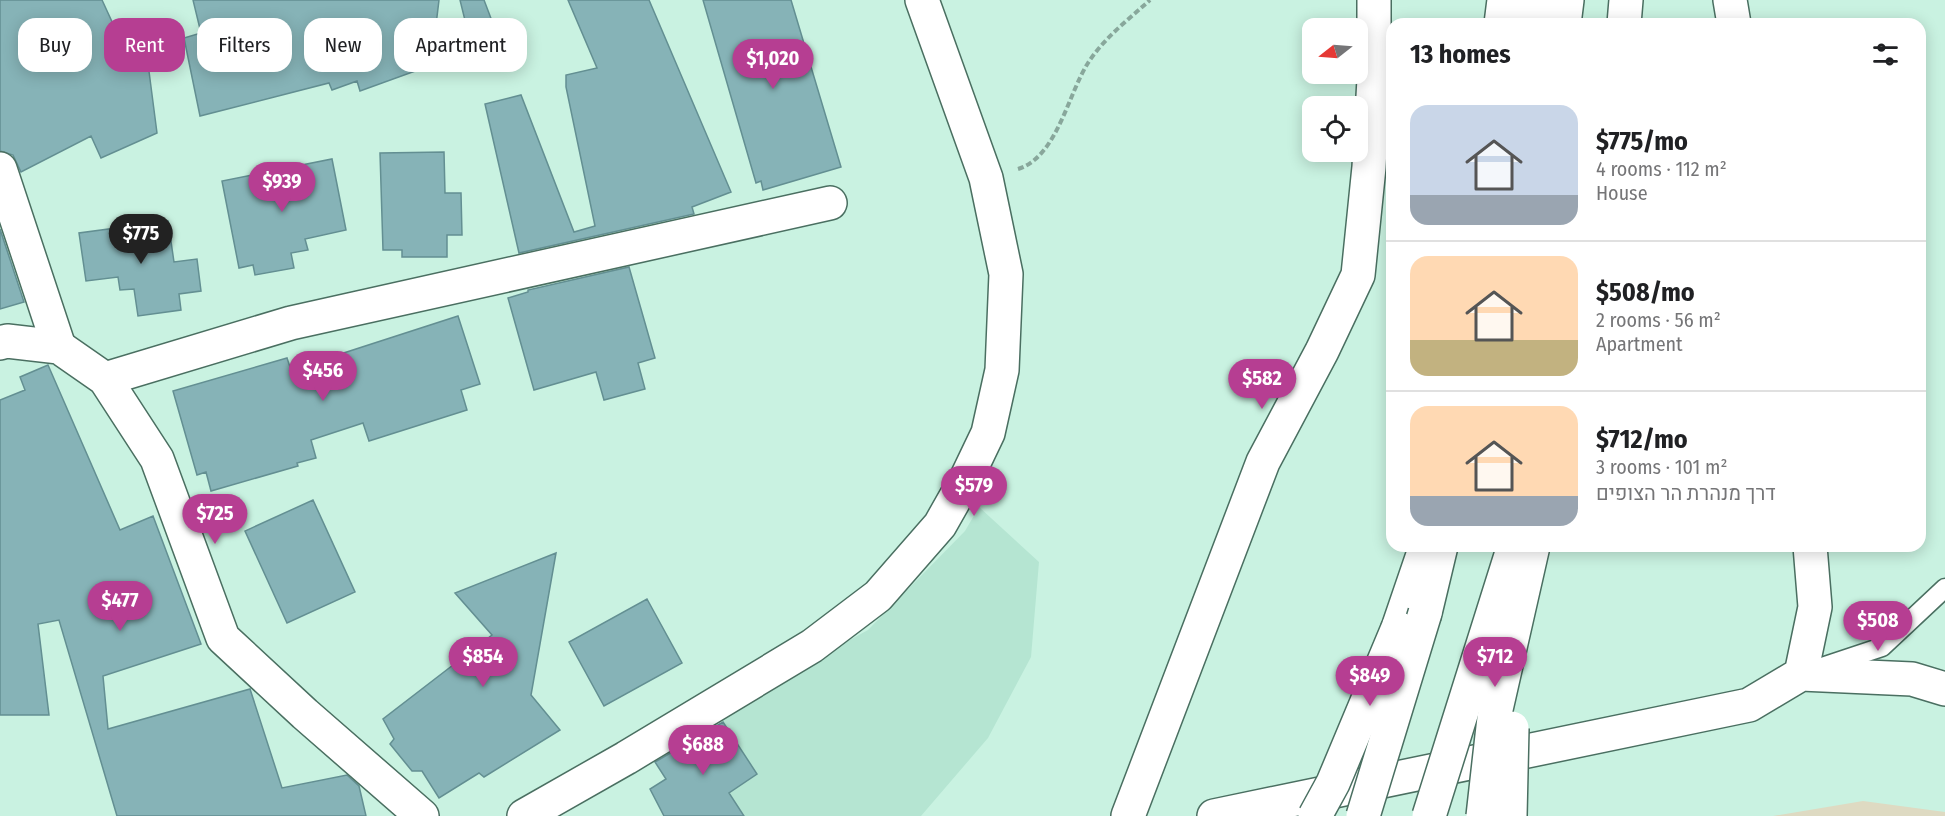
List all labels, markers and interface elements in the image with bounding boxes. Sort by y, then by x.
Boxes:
chip: Buy [18,18,92,72]
chip: Rent [104,18,185,72]
chip: Filters [197,18,292,72]
chip: New [304,18,382,72]
chip: Apartment [394,18,527,72]
north arrow [1302,18,1368,84]
map controls [1302,18,1368,162]
icon: filters [1869,38,1902,71]
pin: $1,020 [724,39,822,90]
text: 13 homes [1410,39,1511,70]
text: $1,020 [747,46,799,70]
button: locate [1302,96,1368,162]
text: $775/mo [1596,126,1688,157]
icon: home [1458,129,1530,201]
text: 4 rooms · 112 m² [1596,157,1727,181]
pin: $939 [246,162,318,213]
text: $939 [262,169,302,193]
text: House [1596,181,1648,205]
pin: $775 [105,214,177,265]
text: $775 [123,221,159,245]
text: $508/mo [1596,277,1695,308]
icon: home [1458,280,1530,352]
text: 2 rooms · 56 m² [1596,308,1721,332]
text: Apartment [1596,332,1683,356]
pin: $456 [287,351,359,402]
text: $456 [303,358,343,382]
pin: $582 [1226,359,1298,410]
text: $582 [1242,366,1282,390]
text: $712/mo [1596,424,1688,455]
icon: home [1458,430,1530,502]
text: 3 rooms · 101 m² [1596,455,1727,479]
pin: $579 [938,466,1010,517]
text: $579 [955,473,993,497]
text: דרך מנהרת הר הצופים [1596,481,1776,505]
pin: $725 [179,494,251,545]
text: $725 [196,501,234,525]
pin: $477 [84,581,156,632]
text: $477 [102,588,138,612]
pin: $508 [1842,601,1914,652]
text: $508 [1857,608,1899,632]
pin: $854 [447,637,519,688]
pin: $712 [1459,637,1531,688]
text: $854 [463,644,503,668]
text: $712 [1477,644,1513,668]
pin: $849 [1334,656,1406,707]
text: $849 [1350,663,1390,687]
pin: $688 [667,725,739,776]
text: $688 [682,732,724,756]

